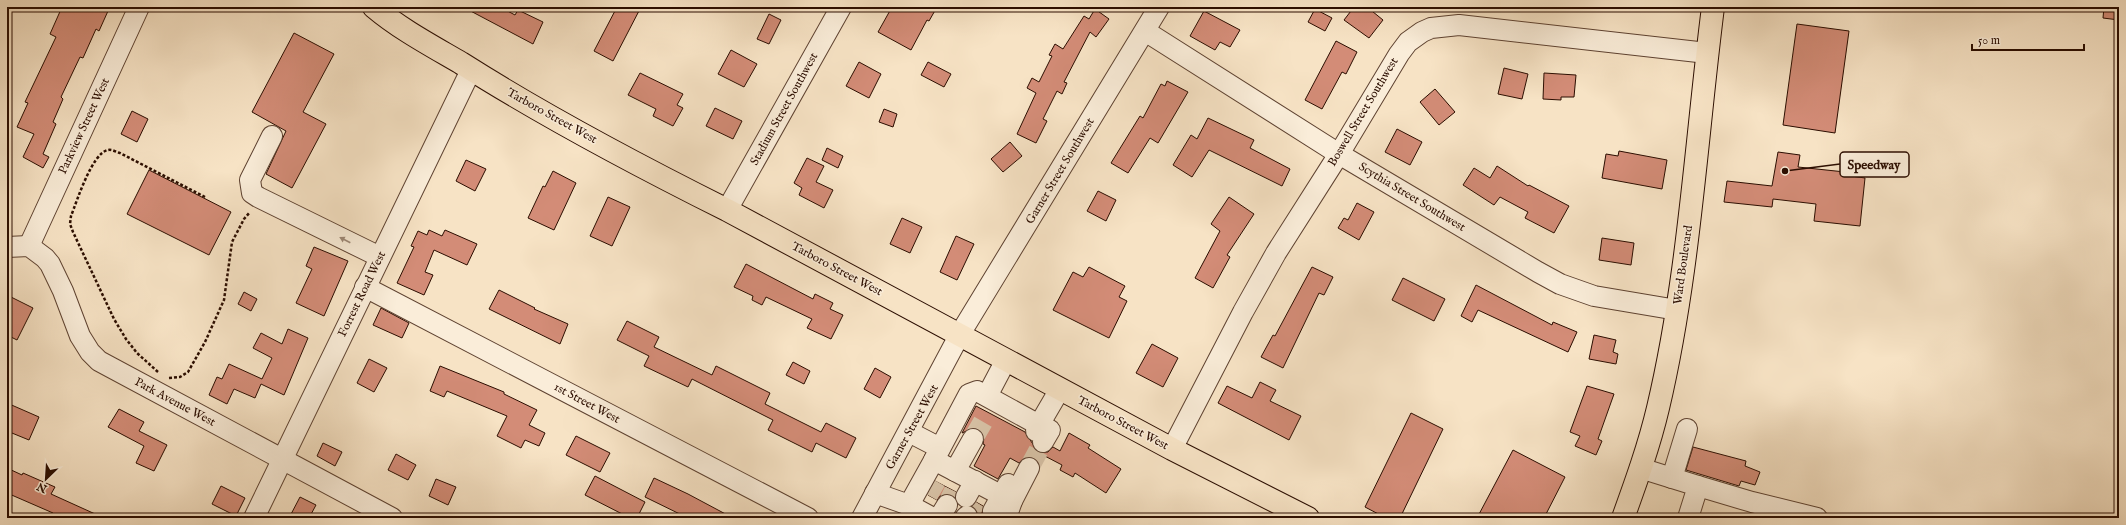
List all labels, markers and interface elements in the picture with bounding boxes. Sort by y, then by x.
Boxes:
scale bar [1972,26,2084,52]
text: 50 m [1978,33,2000,48]
street label: Stadium Street Southwest [747,50,821,168]
street label: Boswell Street Southwest [1325,55,1401,169]
street label: Parkview Street West [55,76,113,176]
street label: Tarboro Street West [504,85,600,147]
street label: Garner Street Southwest [1022,115,1098,227]
callout: Speedway [1840,152,1909,177]
text: Speedway [1848,157,1901,174]
street label: Scythia Street Southwest [1356,159,1468,235]
street label: Ward Boulevard [1670,224,1696,306]
one-way arrow [339,237,351,243]
street label: Tarboro Street West [789,239,885,299]
street label: Forrest Road West [335,249,389,339]
street label: Park Avenue West [132,374,218,430]
street label: 1st Street West [551,379,623,427]
street label: Garner Street West [882,382,942,472]
street label: Tarboro Street West [1075,393,1171,453]
north arrow [26,459,66,499]
text: N [34,479,50,496]

